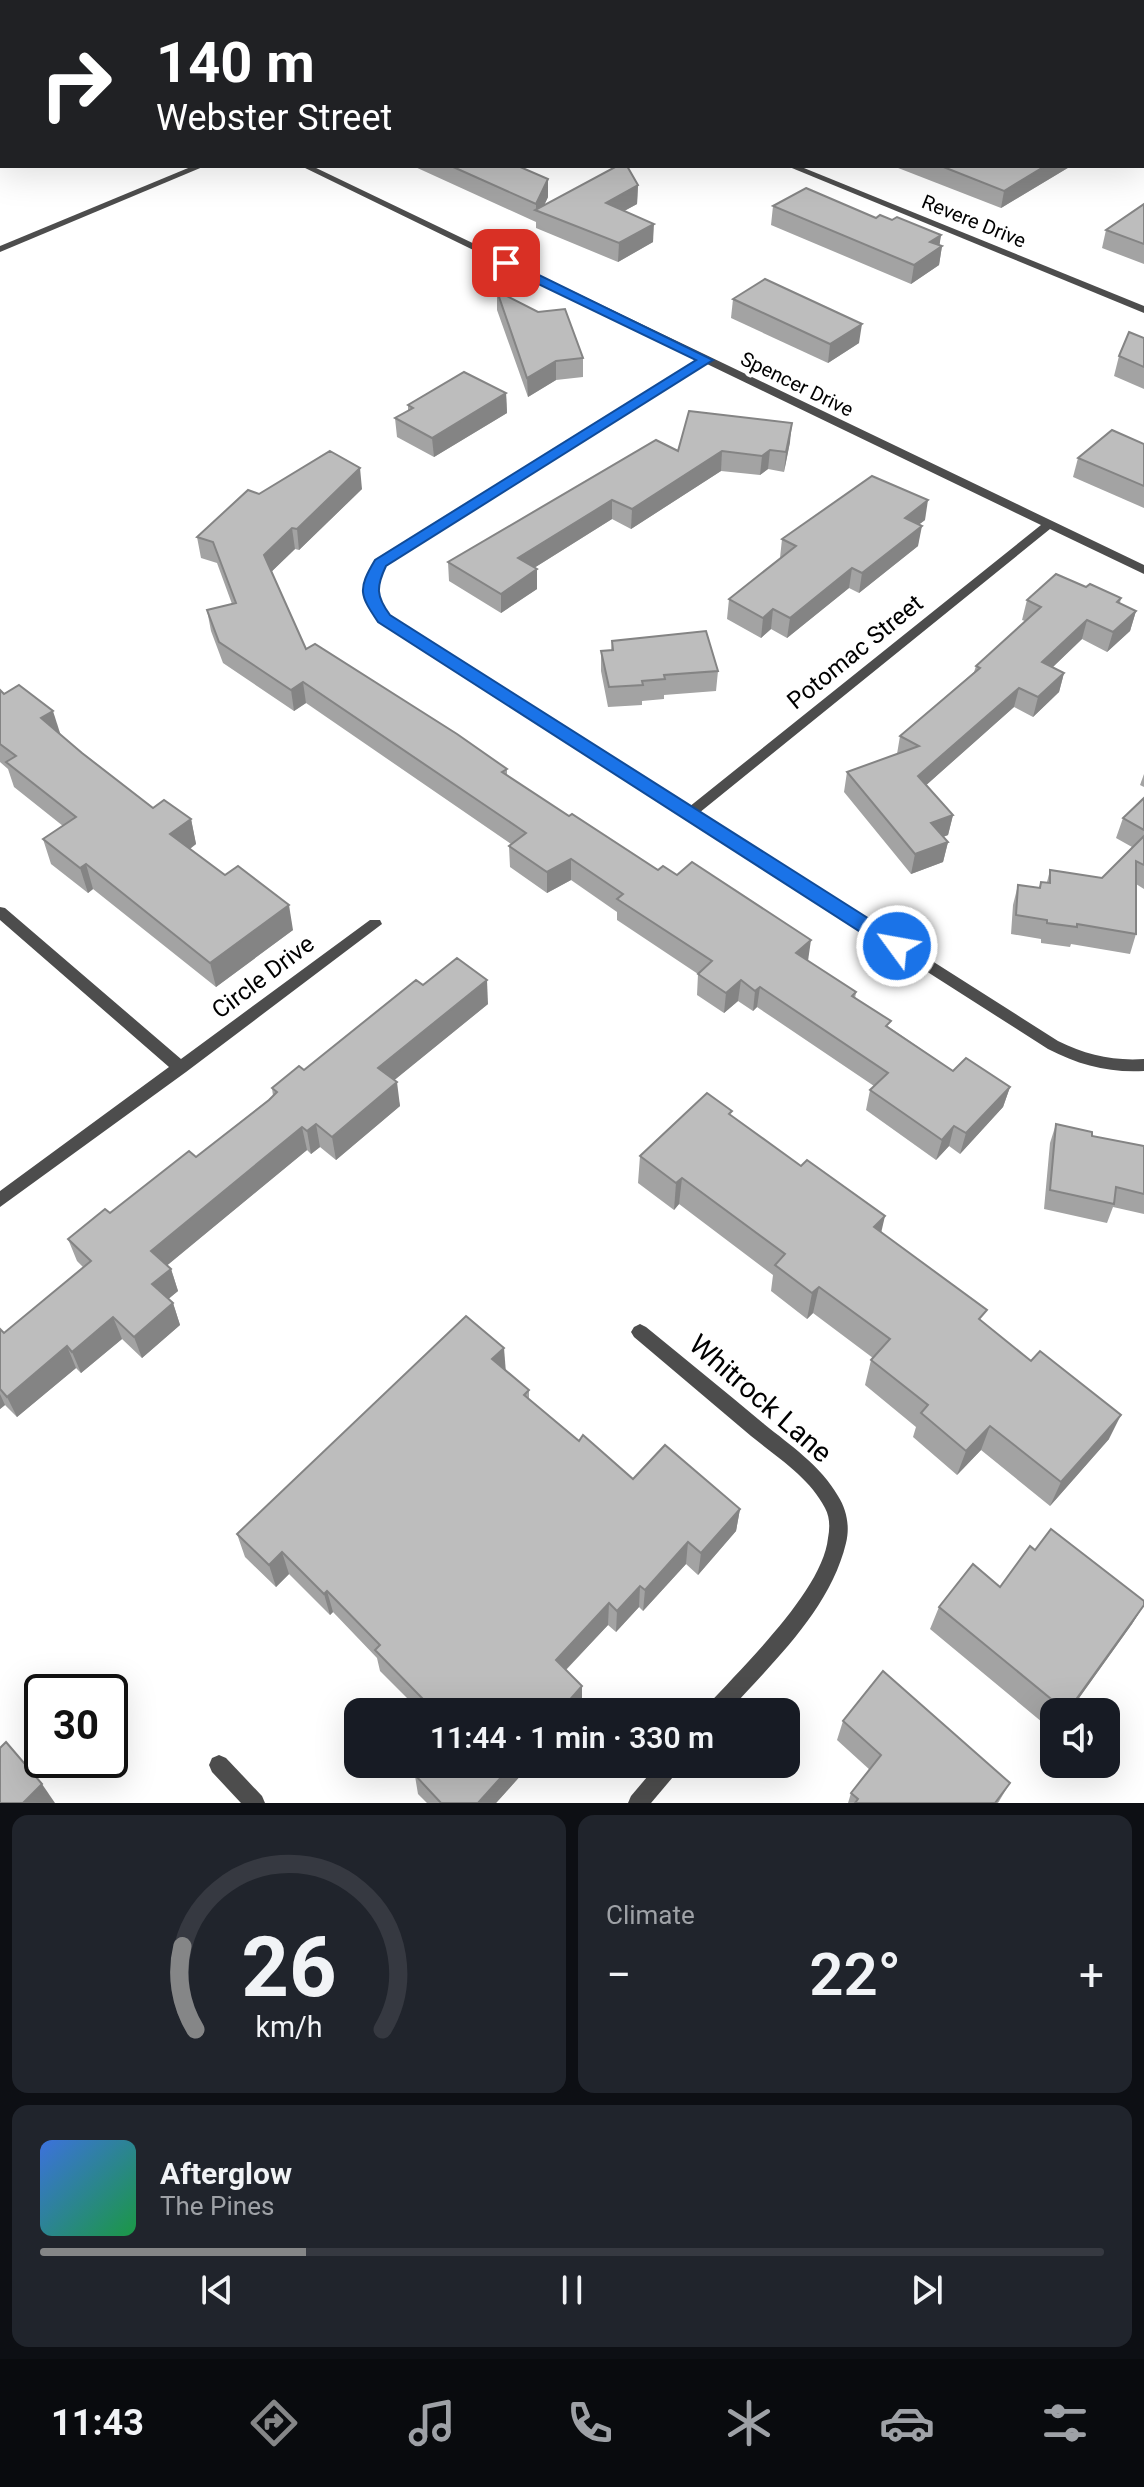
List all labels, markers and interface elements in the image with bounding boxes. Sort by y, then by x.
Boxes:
text: 140 m [156,30,315,96]
icon: right [24,32,128,136]
text: Webster Street [156,97,392,139]
street label: Revere Drive [918,189,1030,253]
pin [472,229,540,297]
icon: arrive [484,241,528,285]
street label: Spencer Drive [737,346,857,422]
street label: Potomac Street [782,589,928,715]
position arrow [855,904,939,988]
street label: Circle Drive [207,930,319,1024]
street label: Whitrock Lane [683,1328,839,1469]
speed limit sign: 30 [24,1674,128,1778]
map controls [1040,1698,1120,1778]
button: sound [1040,1698,1120,1778]
text: 11:44 · 1 min · 330 m [430,1720,714,1755]
text: Climate [606,1900,695,1930]
text: 26 [241,1919,337,2016]
text: 22° [809,1939,901,2010]
text: − [606,1949,631,2001]
text: + [1079,1949,1104,2001]
text: km/h [255,2010,323,2044]
text: Afterglow [160,2156,292,2191]
text: The Pines [160,2191,274,2221]
icon: previous [195,2268,239,2312]
icon: pause [550,2268,594,2312]
icon: next [905,2268,949,2312]
icon: directions [246,2395,302,2451]
icon: music [404,2395,460,2451]
icon: phone [562,2395,618,2451]
icon: climate [721,2395,777,2451]
icon: car [879,2395,935,2451]
icon: filters [1037,2395,1093,2451]
text: 11:43 [51,2402,144,2444]

